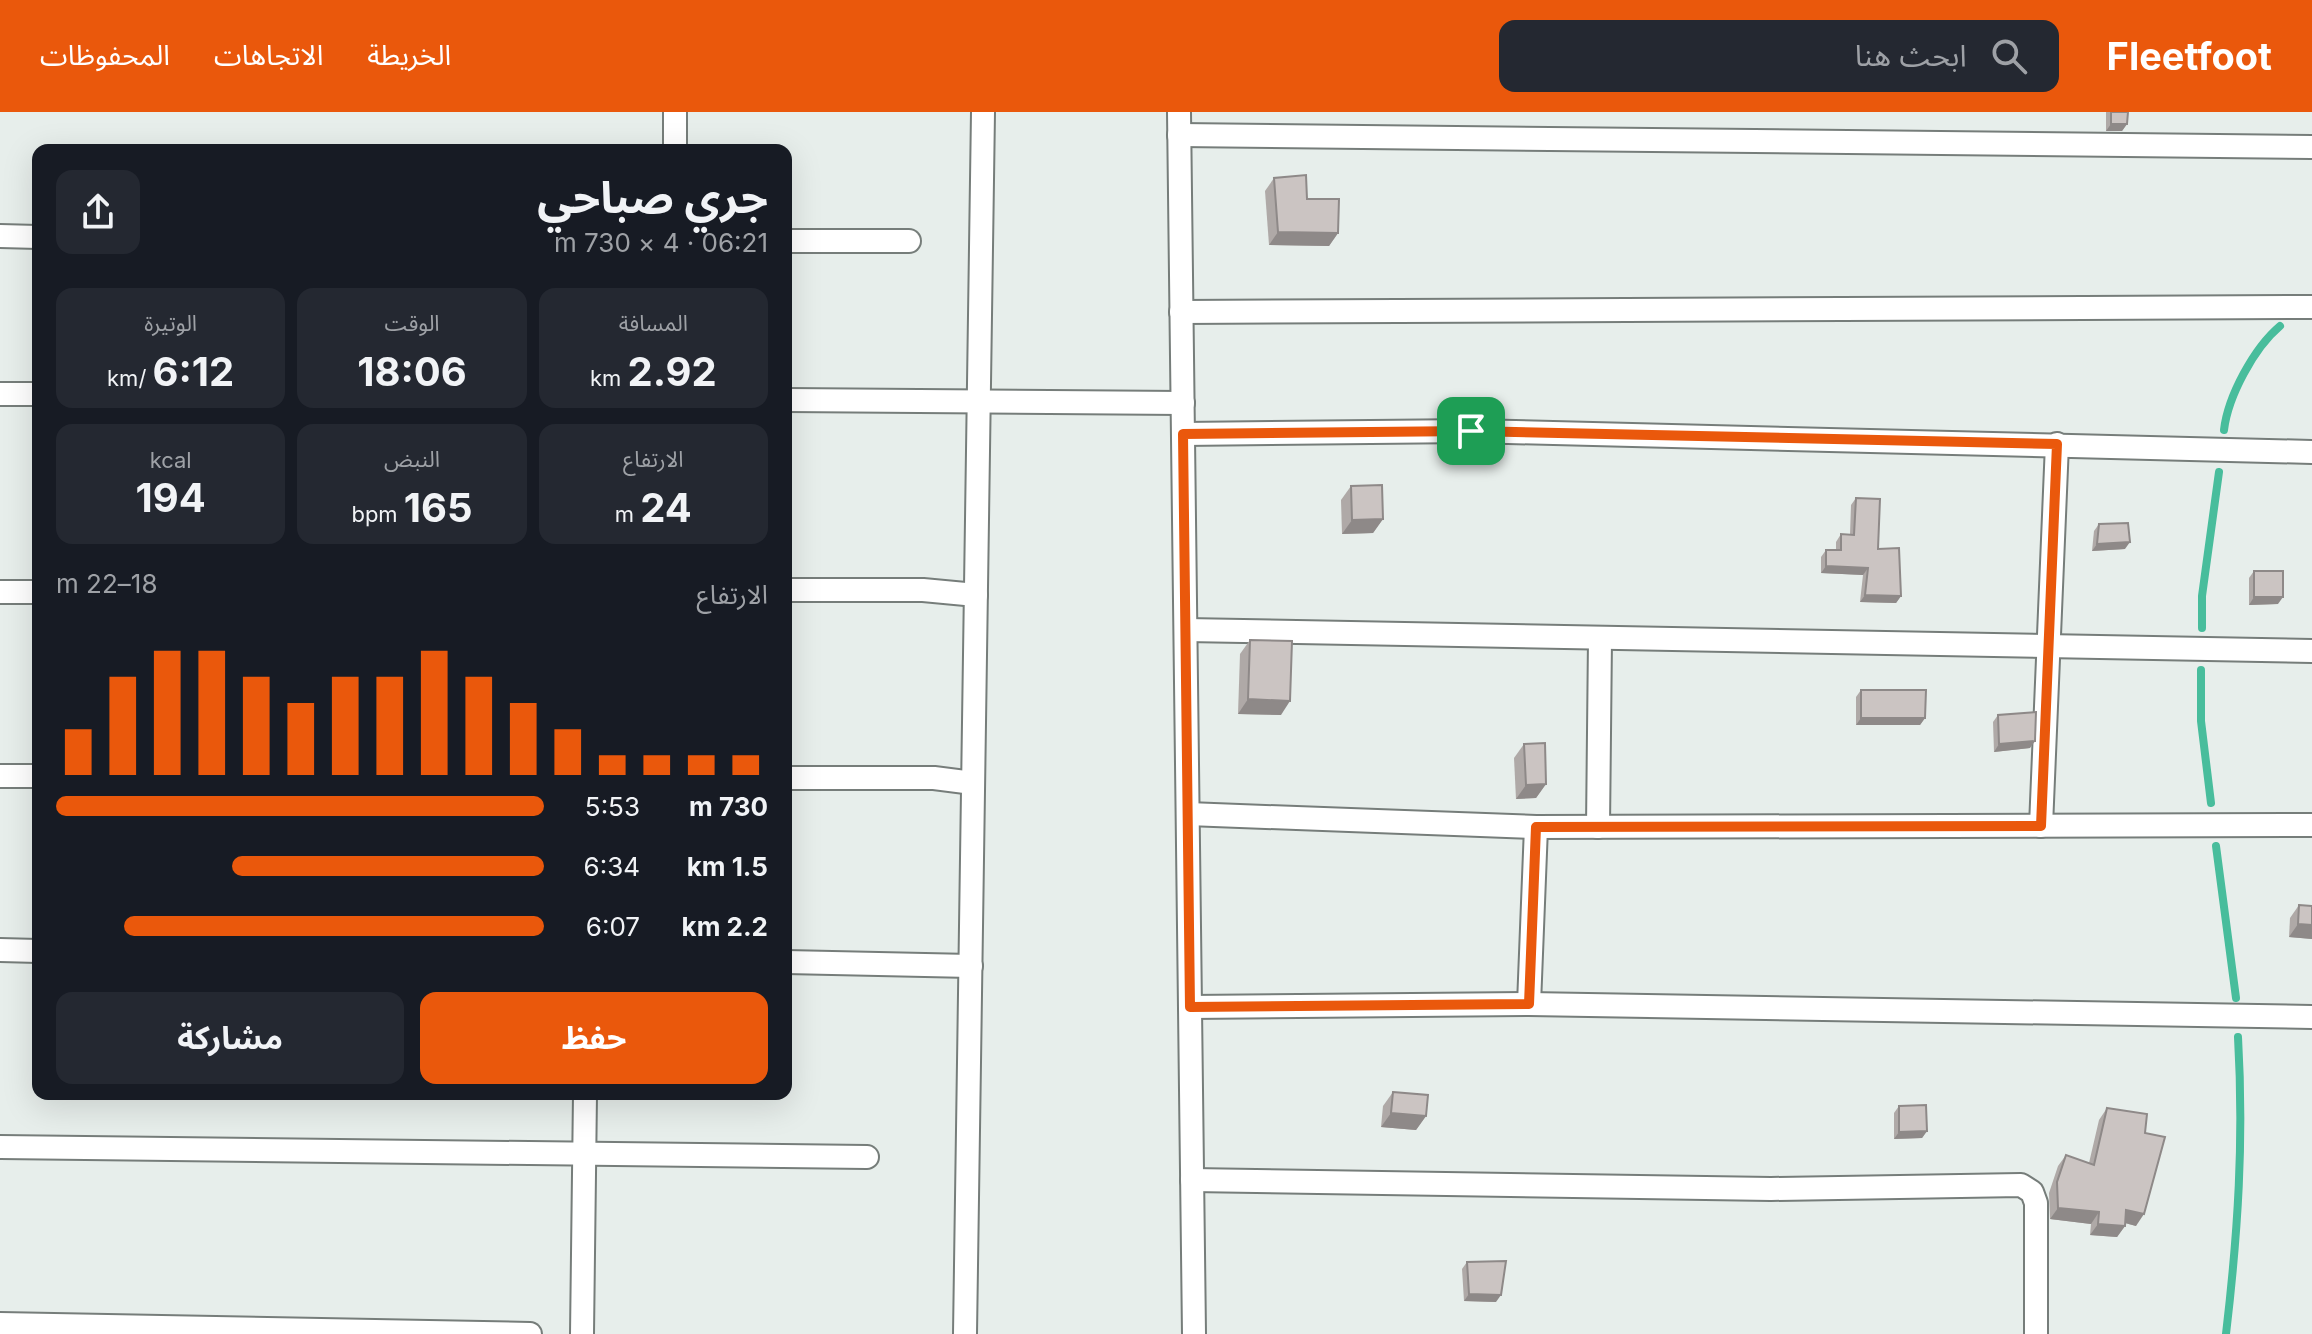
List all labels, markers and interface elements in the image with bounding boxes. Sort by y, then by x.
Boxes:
search box [1499,20,2059,92]
text: Fleetfoot [2107,33,2272,79]
icon: search [1987,34,2031,78]
text: ابحث هنا [1855,37,1967,73]
text: المحفوظات [40,38,170,72]
text: الاتجاهات [214,38,323,72]
text: الخريطة [367,38,451,72]
button: share [56,170,140,254]
text: جري صباحي [537,170,768,224]
text: 06:21 · 4 × 730 m [554,227,768,258]
text: الوتيرة [144,310,197,336]
text: الوقت [384,310,440,336]
text: المسافة [619,310,688,336]
text: 6:12 [153,347,234,396]
text: 18:06 [357,347,467,396]
text: 2.92 [628,347,717,396]
text: /km [107,365,153,391]
text: km [590,365,628,391]
pin [1437,397,1505,465]
icon: arrive [1449,409,1493,453]
text: النبض [384,446,440,472]
text: الارتفاع [623,446,684,472]
text: kcal [150,447,192,473]
text: 194 [136,473,206,522]
text: 165 [404,483,473,532]
text: 24 [640,483,692,532]
text: bpm [351,501,404,527]
text: m [615,501,640,527]
text: 18–22 m [56,568,157,599]
text: الارتفاع [697,579,768,610]
text: 5:53 [585,791,640,822]
text: 730 m [689,791,768,822]
text: 6:34 [584,851,640,882]
text: 1.5 km [687,851,768,882]
text: 6:07 [586,911,640,942]
text: 2.2 km [682,911,768,942]
button: مشاركة [56,992,404,1084]
button: حفظ [420,992,768,1084]

